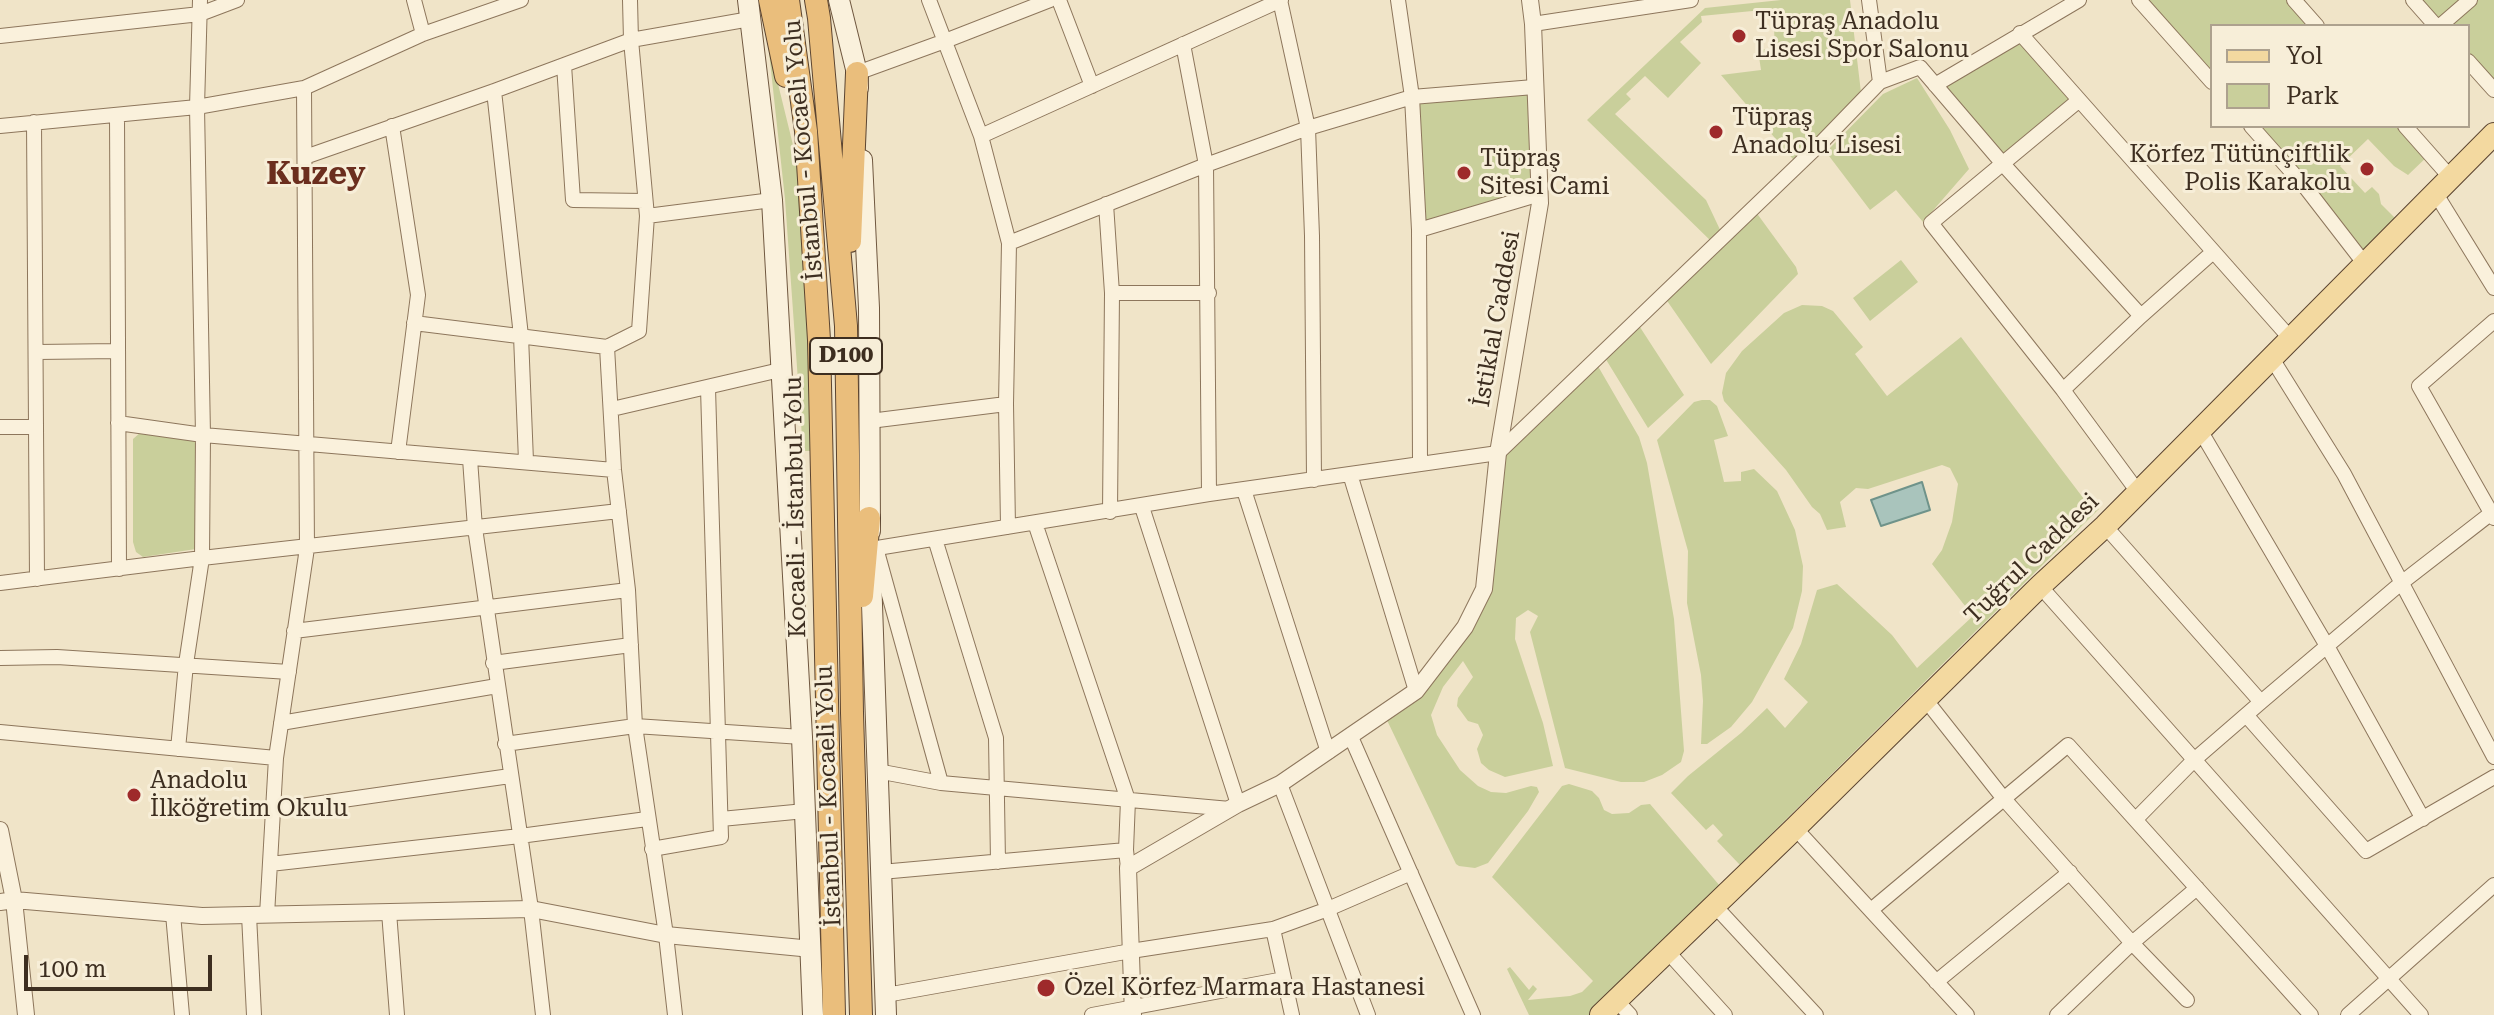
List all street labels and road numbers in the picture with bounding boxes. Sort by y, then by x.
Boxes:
street label: İstanbul - Kocaeli Yolu [778,18,830,282]
street label: İstiklal Caddesi [1467,229,1527,409]
road number: D100 [810,338,882,374]
street label: Kocaeli - İstanbul Yolu [779,376,813,638]
street label: Tuğrul Caddesi [1959,488,2105,630]
street label: İstanbul - Kocaeli Yolu [810,665,848,927]

